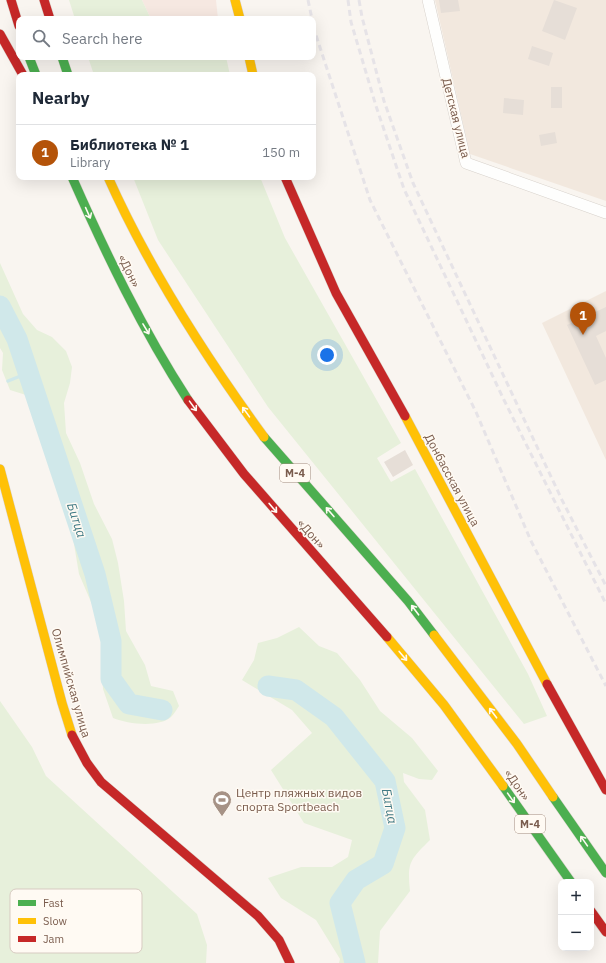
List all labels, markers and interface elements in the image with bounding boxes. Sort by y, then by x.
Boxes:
search box [16,16,316,60]
icon: search [30,27,52,49]
text: Search here [62,29,142,48]
street label: Детская улица [439,76,474,160]
text: Nearby [32,87,90,109]
text: Библиотека № 1 [70,135,189,154]
text: 1 [41,144,49,161]
text: 150 m [262,144,300,161]
text: Library [70,154,110,171]
one-way arrow [85,206,92,218]
street label: «Дон» [115,252,144,290]
pin: 1 [570,302,596,335]
one-way arrow [142,323,150,335]
your location [317,345,337,365]
one-way arrow [189,400,197,411]
one-way arrow [242,407,250,418]
street label: Донбасская улица [422,431,484,529]
road number: М-4 [280,464,310,482]
water label: Битца [63,501,90,540]
one-way arrow [269,503,278,513]
one-way arrow [325,506,334,517]
street label: «Дон» [294,516,329,552]
one-way arrow [411,604,419,615]
street label: Олимпийская улица [49,626,94,740]
one-way arrow [398,651,407,661]
one-way arrow [489,708,498,719]
street label: «Дон» [501,766,533,803]
place label: Центр пляжных видов спорта Sportbeach [236,785,362,814]
water label: Битца [378,787,401,825]
sports icon: Центр пляжных видов спорта Sportbeach [211,789,233,817]
one-way arrow [507,792,515,803]
road number: М-4 [515,815,545,833]
one-way arrow [580,836,588,847]
map controls [558,879,594,951]
button: + [558,879,594,915]
legend [10,889,142,953]
text: Fast [43,896,64,910]
text: Slow [43,914,67,928]
button: − [558,915,594,951]
text: Jam [43,932,64,946]

